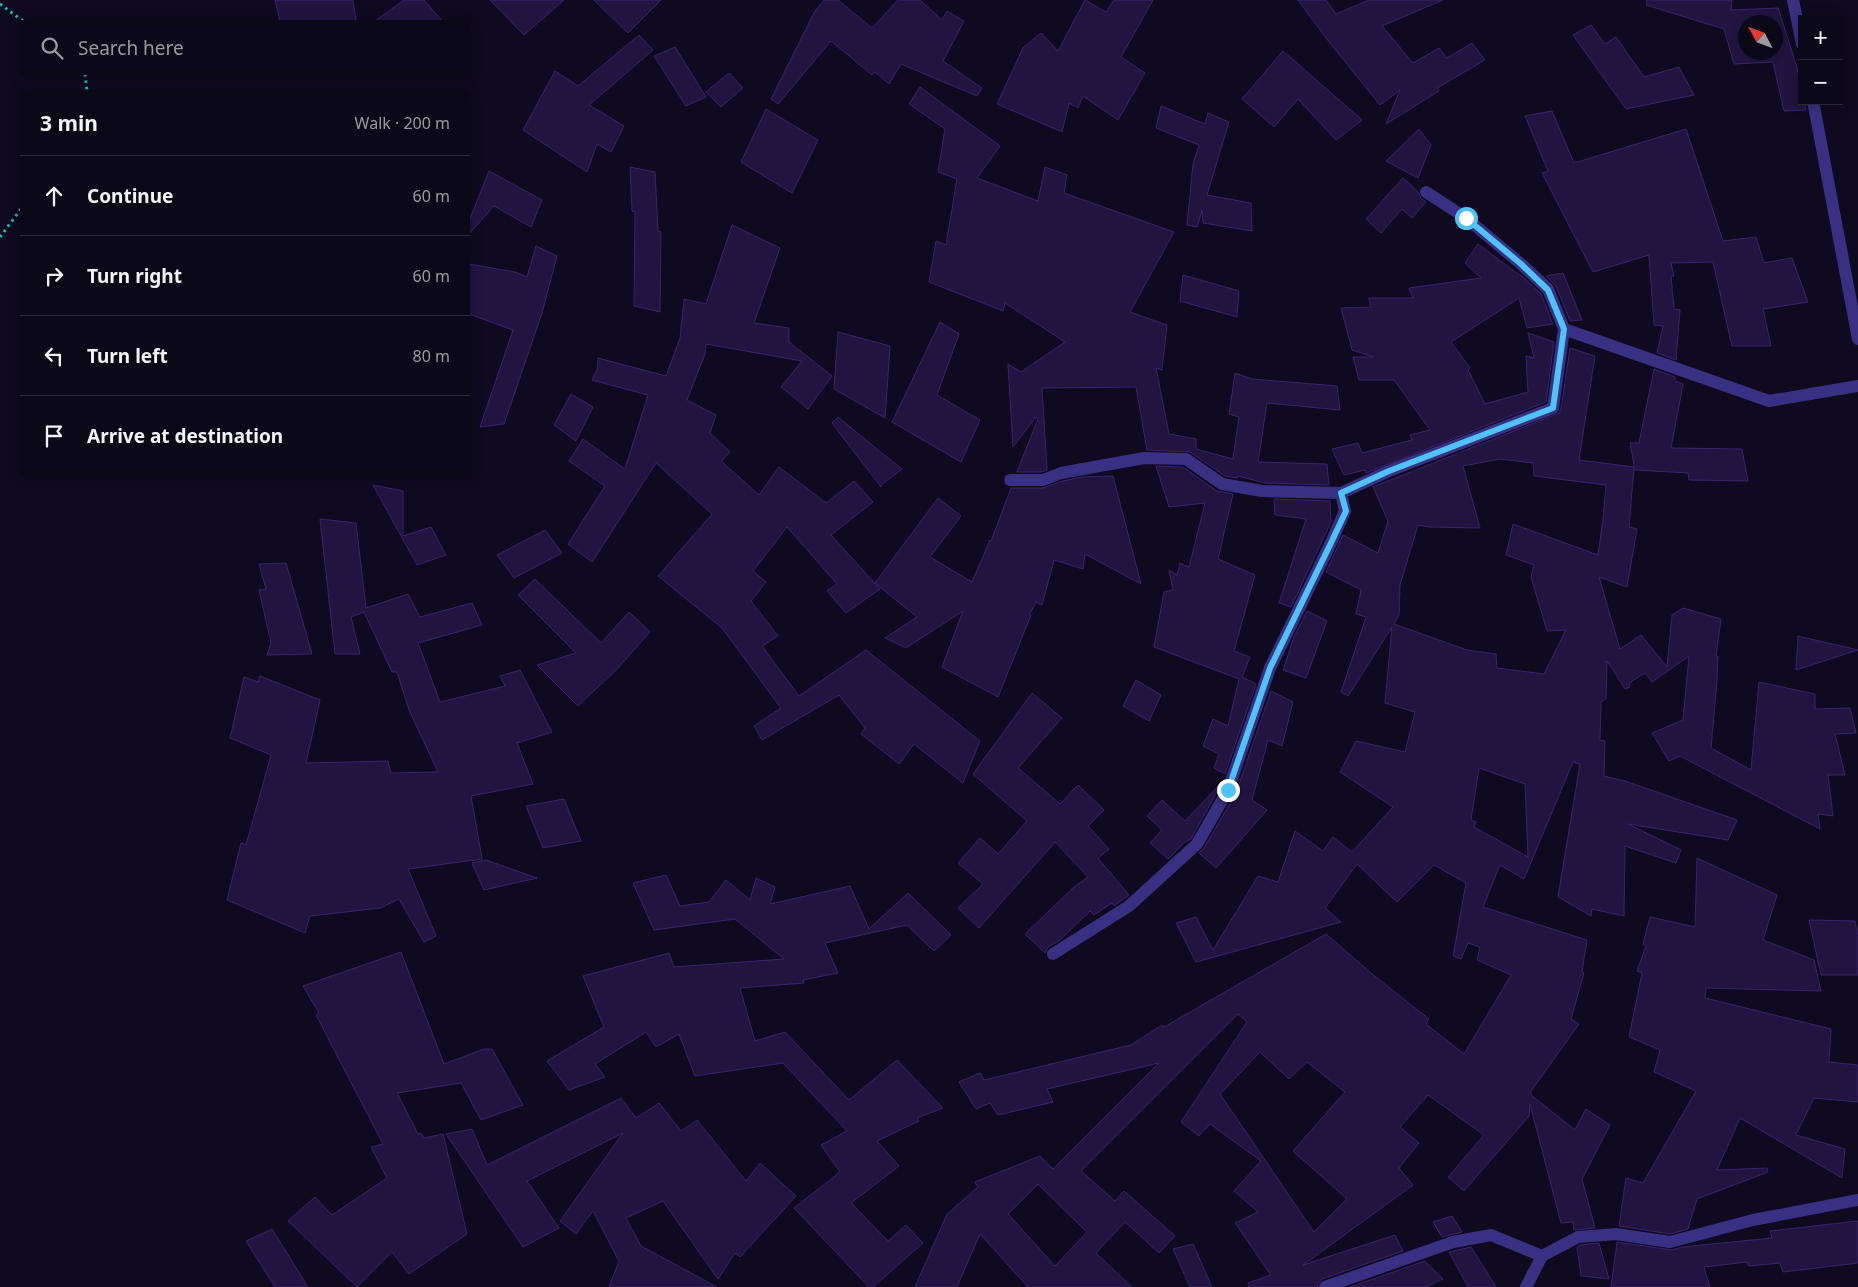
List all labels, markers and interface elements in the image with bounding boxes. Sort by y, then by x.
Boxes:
north arrow [1738,15,1783,60]
map controls [1798,15,1843,105]
button: + [1798,15,1843,60]
search box [20,20,470,75]
icon: search [38,34,66,62]
text: Search here [78,35,184,61]
button: − [1798,60,1843,105]
text: 3 min [40,109,98,137]
text: Walk · 200 m [355,112,450,134]
icon: ahead [40,182,68,210]
text: Continue [87,183,173,209]
text: 60 m [413,185,450,207]
route start [1455,207,1478,230]
icon: right [40,262,68,290]
text: Turn right [87,263,182,289]
text: 60 m [413,265,450,287]
icon: left [40,342,68,370]
text: Turn left [87,343,168,369]
text: 80 m [413,345,450,367]
icon: arrive [40,422,68,450]
text: Arrive at destination [87,423,283,449]
route end [1217,779,1240,802]

